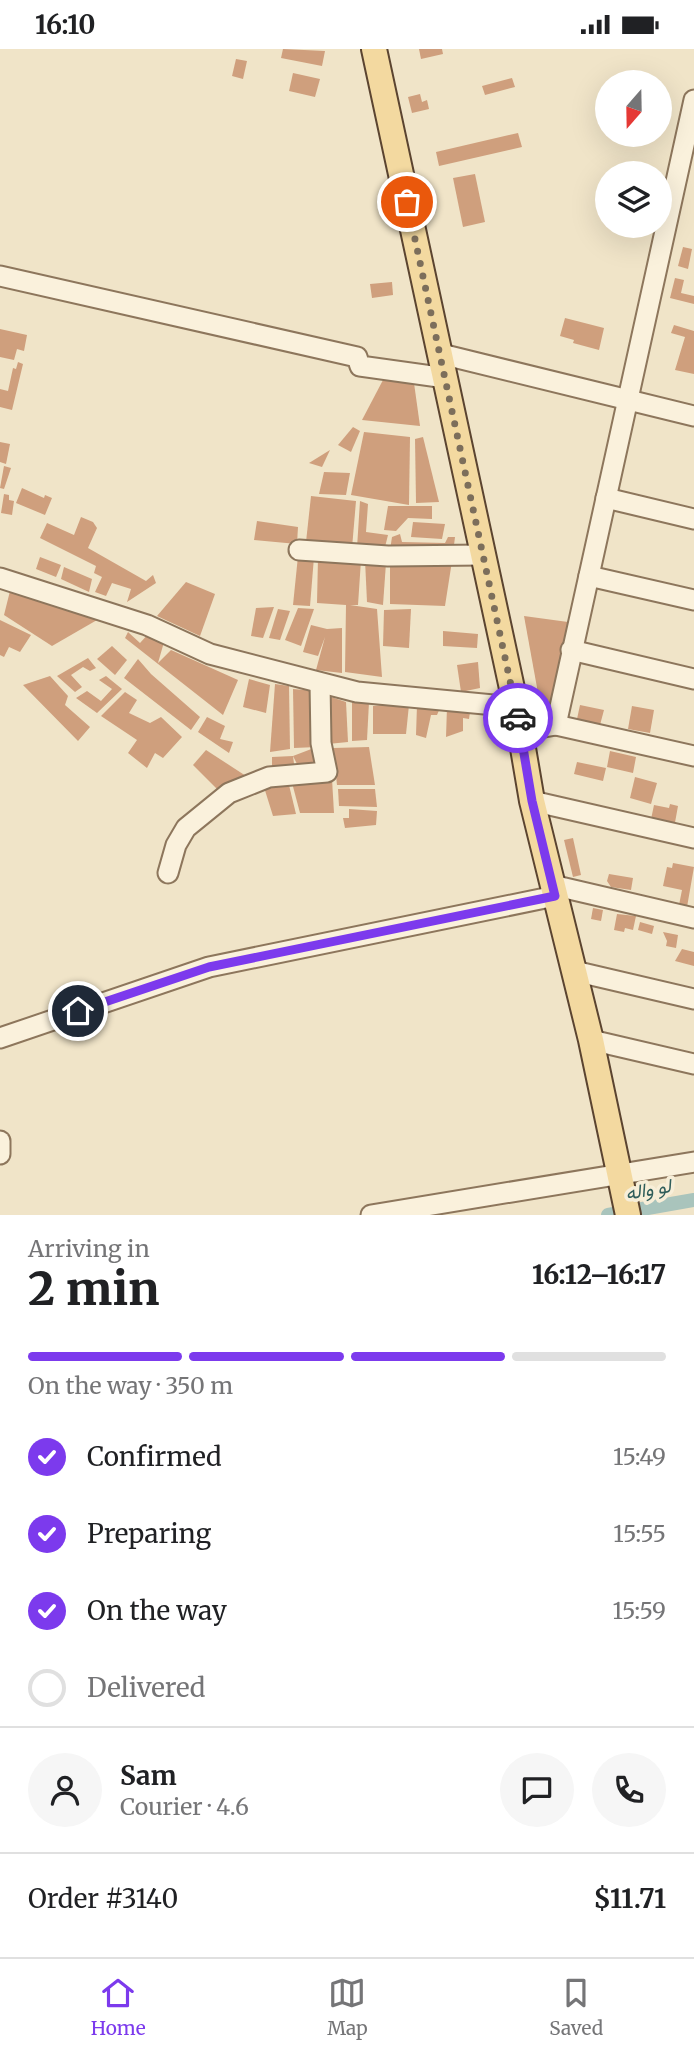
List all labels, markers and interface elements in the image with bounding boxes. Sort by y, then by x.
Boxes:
text: 16:10 [35,8,95,41]
north arrow [595,70,672,147]
map controls [595,70,672,238]
button: layers [595,161,672,238]
pin [377,172,437,232]
icon: bag [388,183,426,221]
courier [483,683,553,753]
icon: car [499,699,537,737]
pin [48,981,108,1041]
icon: home [59,992,97,1030]
water label: لو واله [623,1173,675,1205]
text: Arriving in [28,1234,150,1263]
text: 16:12–16:17 [532,1258,666,1291]
text: 2 min [28,1260,160,1318]
text: On the way · 350 m [28,1371,233,1400]
icon: check [28,1438,66,1476]
text: Confirmed [87,1440,222,1473]
text: 15:49 [613,1442,666,1471]
icon: check [28,1515,66,1553]
text: Preparing [87,1517,211,1550]
text: 15:55 [613,1519,666,1548]
icon: check [28,1592,66,1630]
text: On the way [87,1594,227,1627]
text: 15:59 [612,1596,666,1625]
text: Delivered [87,1671,206,1704]
button: person [28,1753,102,1827]
button: chat [500,1753,574,1827]
button: phone [592,1753,666,1827]
text: Sam [120,1759,177,1792]
text: Courier · 4.6 [120,1792,249,1821]
text: Order #3140 [28,1882,178,1915]
text: $11.71 [594,1882,666,1915]
tab: Home [91,1974,146,2040]
tab: Map [327,1974,368,2040]
tab: Saved [549,1974,603,2040]

